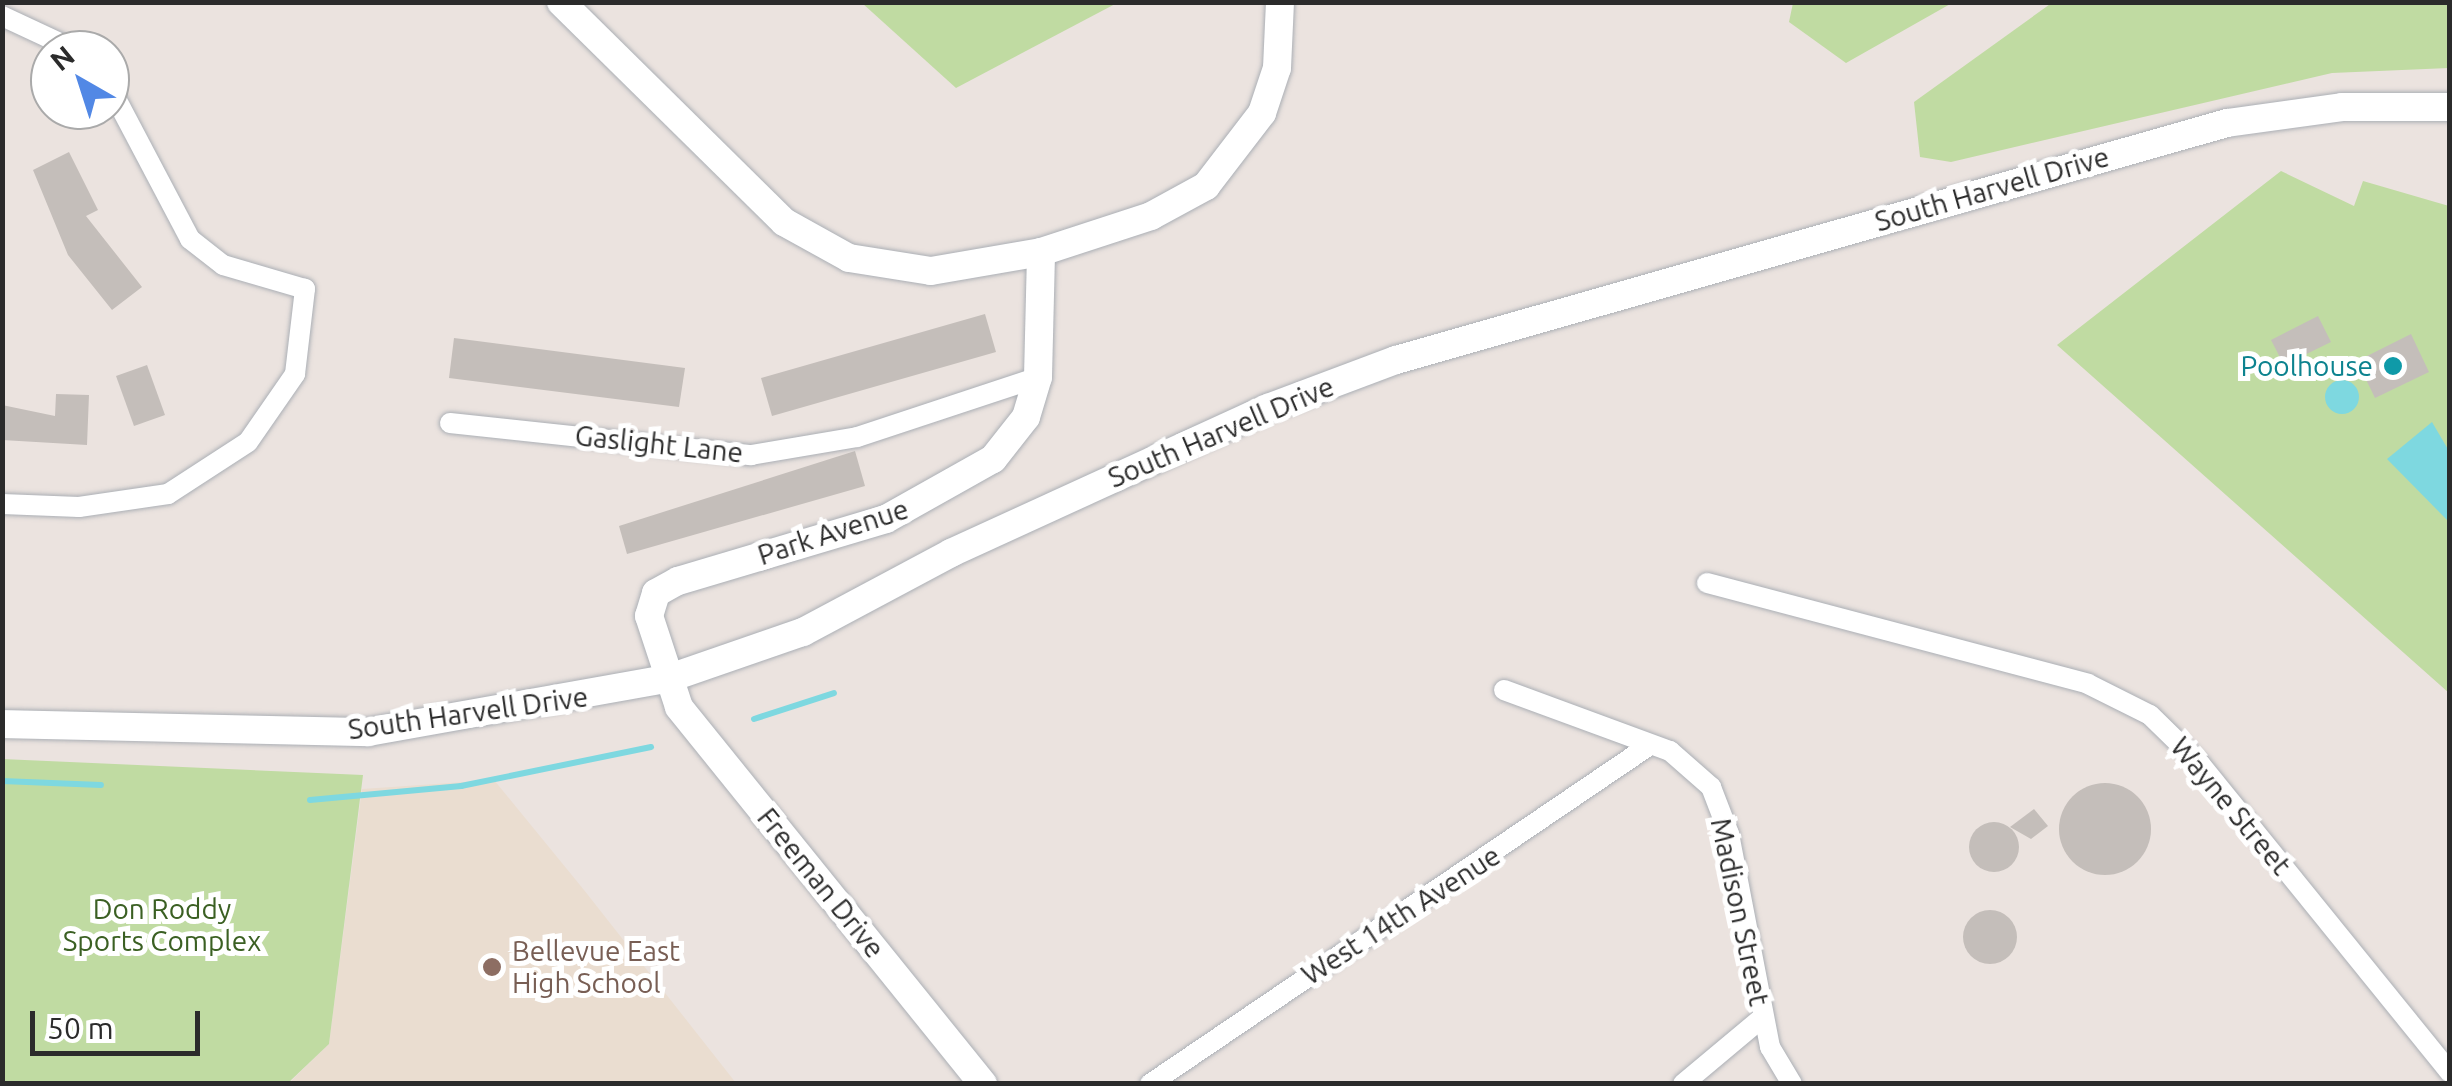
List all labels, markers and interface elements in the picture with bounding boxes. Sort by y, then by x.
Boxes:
north arrow [30,30,130,130]
text: N [44,39,80,76]
street label: South Harvell Drive [1871,140,2113,238]
place label: Poolhouse [2241,349,2373,383]
marker: Poolhouse [2382,355,2404,377]
street label: South Harvell Drive [1103,369,1339,495]
street label: Gaslight Lane [573,418,745,470]
street label: Park Avenue [753,492,913,572]
street label: South Harvell Drive [346,680,590,746]
street label: Wayne Street [2164,730,2298,882]
street label: Freeman Drive [750,801,892,965]
street label: Madison Street [1704,815,1776,1009]
street label: West 14th Avenue [1295,838,1507,992]
park label: Don Roddy Sports Complex [63,892,261,958]
place label: Bellevue East High School [512,934,680,1000]
marker: Bellevue East High School [481,956,503,978]
scale bar [35,991,205,1053]
text: 50 m [47,1011,114,1045]

